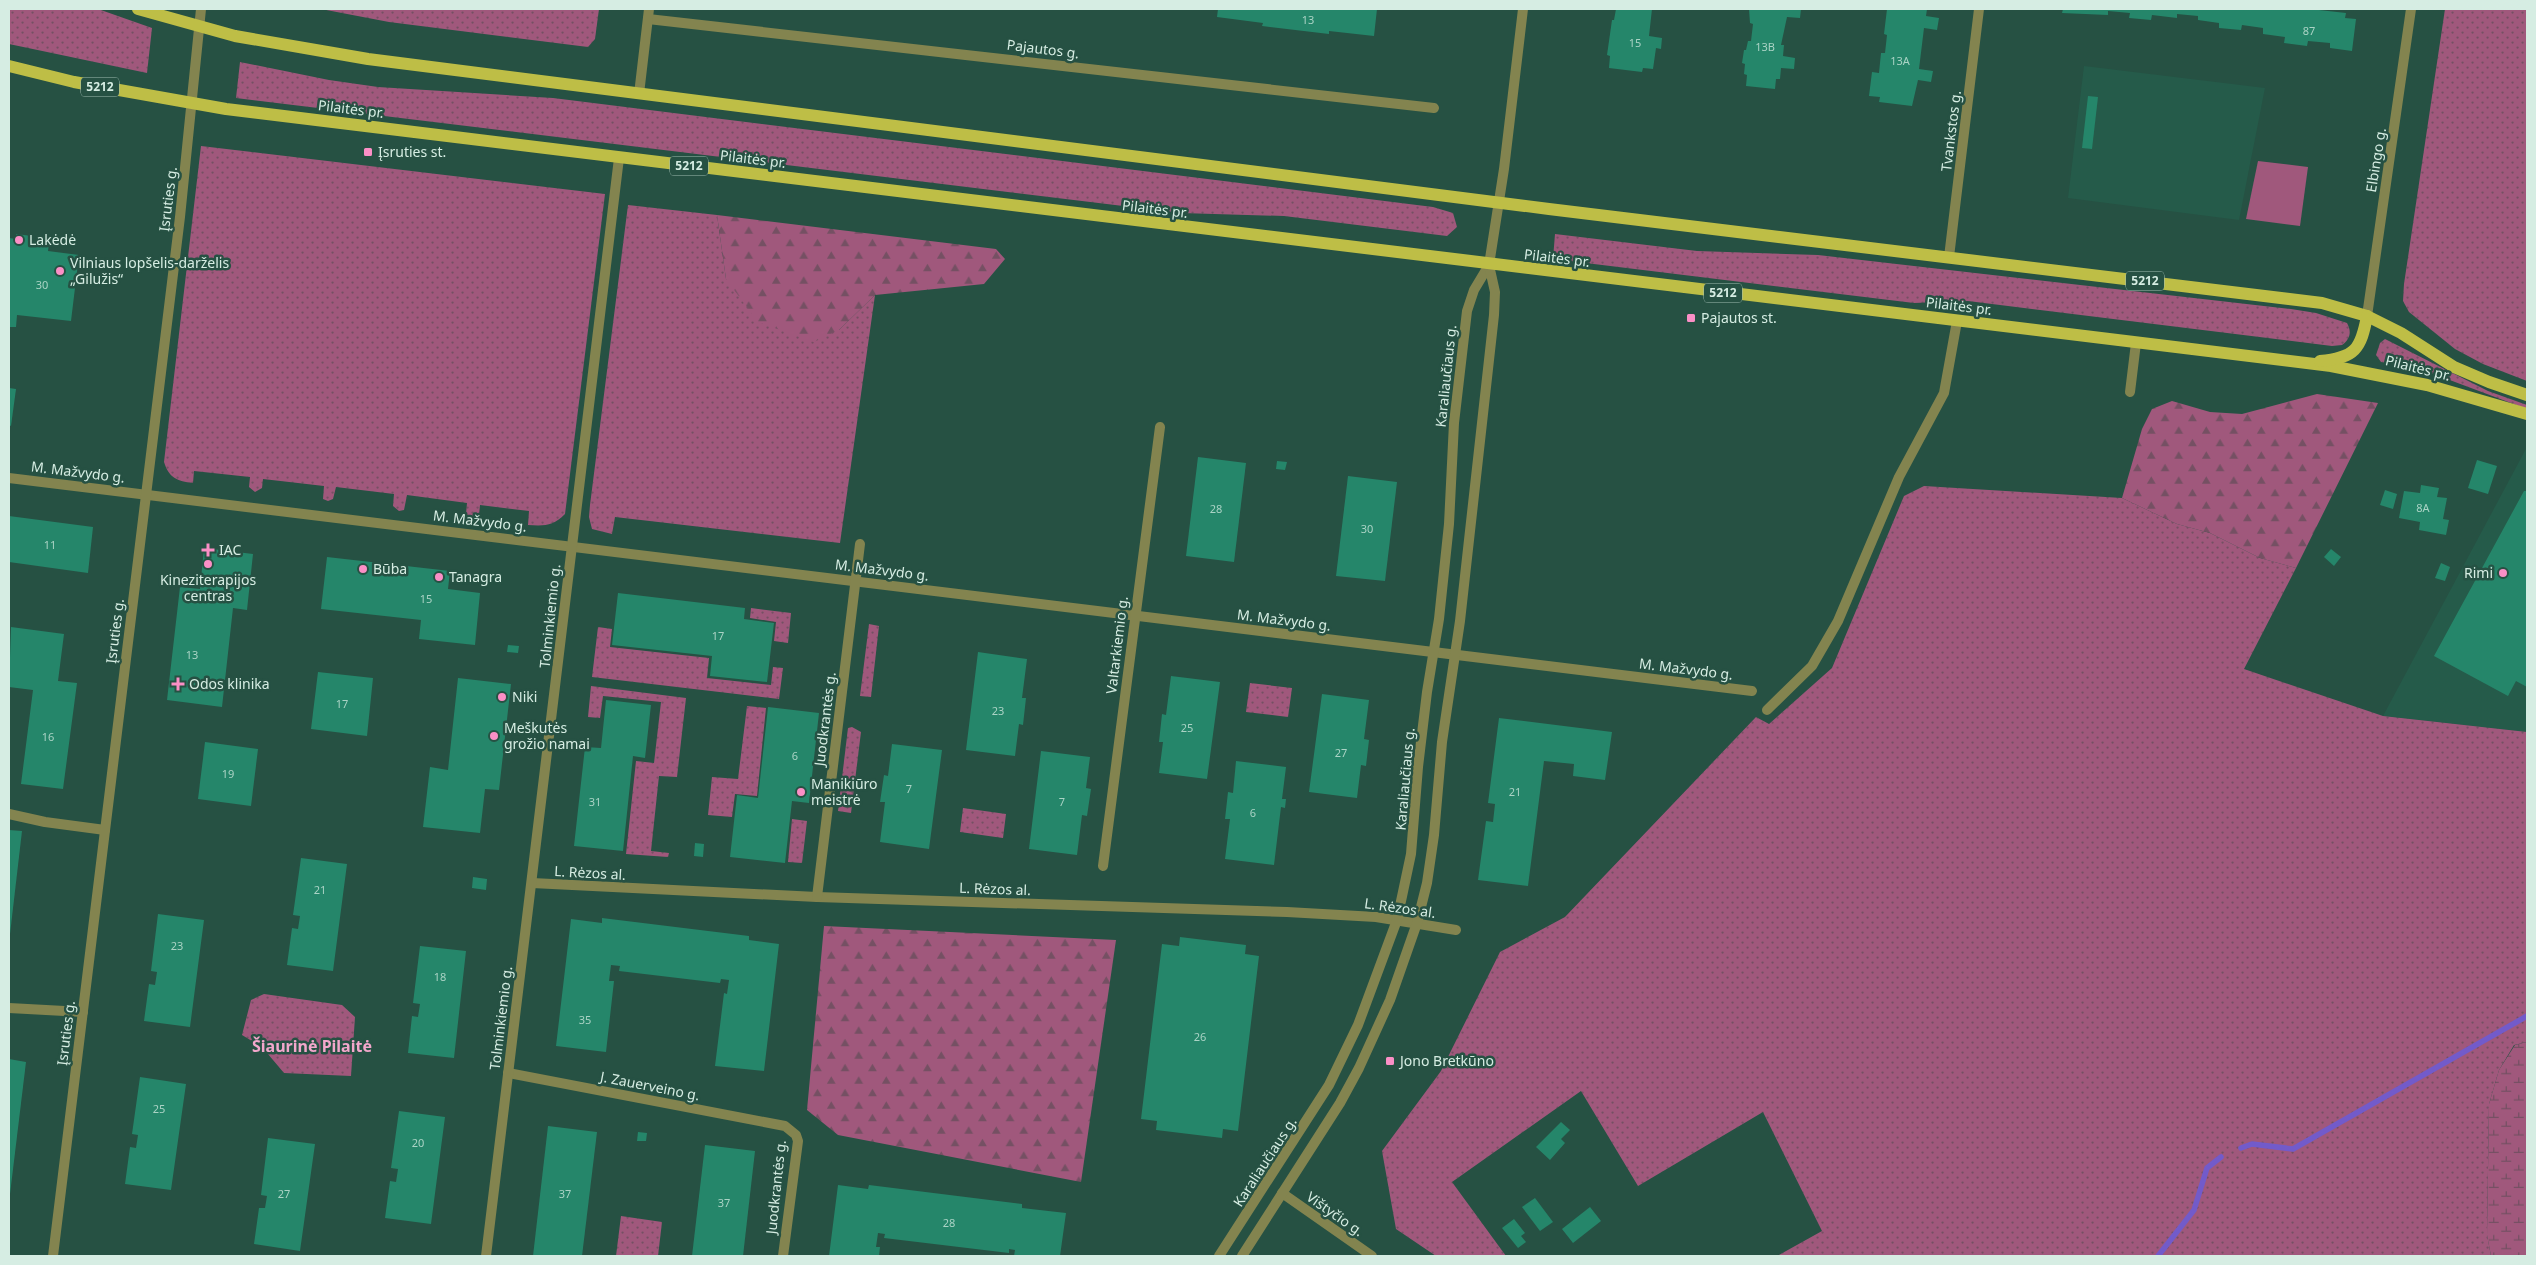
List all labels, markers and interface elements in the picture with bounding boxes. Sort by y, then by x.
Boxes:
house number: 13 [1302,12,1314,27]
house number: 87 [2303,23,2315,38]
street label: Pajautos g. [1006,35,1080,62]
house number: 15 [1629,35,1641,50]
house number: 13B [1755,39,1775,54]
house number: 13A [1890,53,1911,68]
road number: 5212 [81,77,119,96]
street label: Tvankstos g. [1936,89,1965,173]
street label: Pilaitės pr. [317,95,385,122]
street label: Elbingo g. [2361,126,2390,194]
place label: Įsruties st. [378,142,446,161]
street label: Pilaitės pr. [719,145,787,172]
marker: Įsruties st. [362,146,374,158]
road number: 5212 [670,157,708,176]
street label: Įsruties g. [154,165,181,232]
street label: Pilaitės pr. [1121,195,1189,222]
place label: Lakėdė [29,230,76,249]
marker: Lakėdė [13,234,25,246]
street label: Pilaitės pr. [1523,244,1591,271]
place label: Vilniaus lopšelis-darželis „Gilužis“ [70,253,229,288]
marker: Vilniaus lopšelis-darželis „Gilužis“ [54,265,66,277]
road number: 5212 [2126,272,2164,290]
house number: 30 [36,277,48,292]
road number: 5212 [1704,284,1742,302]
street label: Pilaitės pr. [1925,292,1993,319]
place label: Pajautos st. [1701,308,1777,327]
marker: Pajautos st. [1685,312,1697,324]
street label: Karaliaučiaus g. [1431,324,1460,428]
street label: Pilaitės pr. [2384,350,2453,385]
street label: M. Mažvydo g. [30,456,126,487]
house number: 8A [2416,500,2431,515]
house number: 28 [1210,501,1222,516]
street label: M. Mažvydo g. [432,505,528,536]
house number: 30 [1361,521,1373,536]
house number: 11 [44,537,56,552]
place label: IAC [219,540,241,559]
marker: IAC [201,543,215,557]
street label: M. Mažvydo g. [834,554,930,585]
marker: Kineziterapijos centras [202,558,214,570]
place label: Būba [373,559,407,578]
marker: Būba [357,563,369,575]
street label: Tolminkiemio g. [535,563,564,669]
place label: Rimi [2464,563,2493,582]
place label: Tanagra [449,567,502,586]
marker: Rimi [2497,567,2509,579]
place label: Kineziterapijos centras [160,570,256,605]
marker: Tanagra [433,571,445,583]
house number: 15 [420,591,432,606]
street label: Valtarkiemio g. [1101,595,1132,695]
street label: Įsruties g. [101,597,128,664]
street label: M. Mažvydo g. [1236,604,1332,635]
house number: 17 [712,628,724,643]
house number: 13 [186,647,198,662]
street label: M. Mažvydo g. [1638,653,1734,684]
street label: Juodkrantės g. [809,671,840,769]
place label: Odos klinika [189,674,270,693]
marker: Odos klinika [171,677,185,691]
place label: Niki [512,687,537,706]
marker: Niki [496,691,508,703]
house number: 17 [336,696,348,711]
house number: 23 [992,703,1004,718]
place label: Meškutės grožio namai [504,718,590,753]
house number: 25 [1181,720,1193,735]
street label: Karaliaučiaus g. [1391,727,1418,831]
house number: 16 [42,729,54,744]
marker: Meškutės grožio namai [488,730,500,742]
house number: 27 [1335,745,1347,760]
house number: 6 [792,748,798,763]
house number: 19 [222,766,234,781]
place label: Manikiūro meistrė [811,774,878,809]
house number: 7 [906,781,912,796]
house number: 21 [1509,784,1521,799]
marker: Manikiūro meistrė [795,786,807,798]
house number: 31 [589,794,601,809]
house number: 7 [1059,794,1065,809]
house number: 6 [1250,805,1256,820]
street label: L. Rėzos al. [554,861,626,884]
street label: L. Rėzos al. [959,878,1031,899]
house number: 21 [314,882,326,897]
street label: L. Rėzos al. [1363,893,1437,922]
house number: 23 [171,938,183,953]
street label: Tolminkiemio g. [485,965,516,1071]
house number: 18 [434,969,446,984]
street label: Įsruties g. [52,999,79,1066]
house number: 35 [579,1012,591,1027]
house number: 26 [1194,1029,1206,1044]
district label: Šiaurinė Pilaitė [252,1035,372,1057]
place label: Jono Bretkūno [1398,1051,1494,1070]
marker: Jono Bretkūno [1384,1055,1396,1067]
street label: J. Zauerveino g. [597,1066,702,1104]
house number: 25 [153,1101,165,1116]
street label: Karaliaučiaus g. [1229,1113,1301,1210]
house number: 20 [412,1135,424,1150]
street label: Juodkrantės g. [761,1139,790,1237]
house number: 27 [278,1186,290,1201]
house number: 37 [559,1186,571,1201]
street label: Vištyčio g. [1303,1187,1368,1240]
house number: 37 [718,1195,730,1210]
house number: 28 [943,1215,955,1230]

